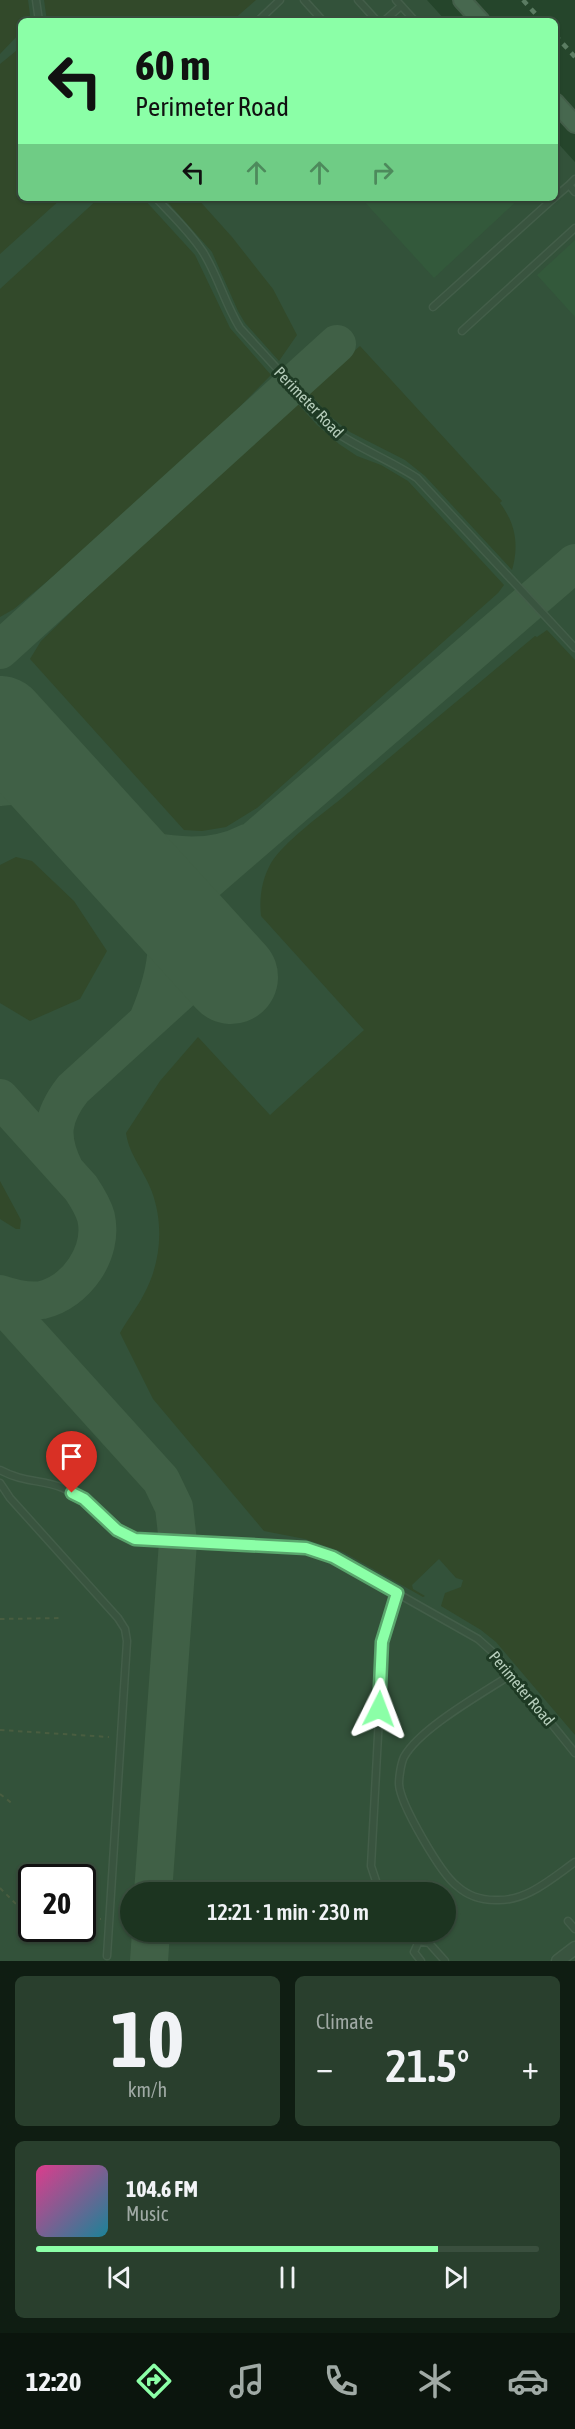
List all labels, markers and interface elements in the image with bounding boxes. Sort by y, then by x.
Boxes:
text: 60 m [135,41,210,89]
icon: left [36,42,114,120]
text: Perimeter Road [135,91,289,122]
icon: left [177,156,210,189]
icon: ahead [240,156,273,189]
icon: ahead [303,156,336,189]
icon: right [366,156,399,189]
street label: Perimeter Road [271,363,347,441]
pin [46,1431,97,1493]
icon: arrive [55,1440,88,1473]
street label: Perimeter Road [486,1647,558,1729]
position arrow [347,1677,411,1741]
speed limit sign: 20 [18,1864,96,1942]
text: 12:21 · 1 min · 230 m [207,1899,369,1925]
text: 10 [111,1994,184,2084]
text: Climate [316,2010,373,2033]
text: 21.5° [386,2040,469,2092]
text: − [316,2048,333,2086]
text: + [522,2048,539,2086]
text: km/h [128,2078,167,2101]
text: 104.6 FM [126,2176,198,2202]
text: Music [126,2202,168,2225]
icon: previous [103,2261,136,2294]
icon: pause [271,2261,304,2294]
icon: next [439,2261,472,2294]
icon: directions [133,2360,175,2402]
icon: music [226,2360,268,2402]
icon: phone [320,2360,362,2402]
icon: climate [414,2360,456,2402]
icon: car [507,2360,549,2402]
text: 12:20 [26,2366,81,2397]

